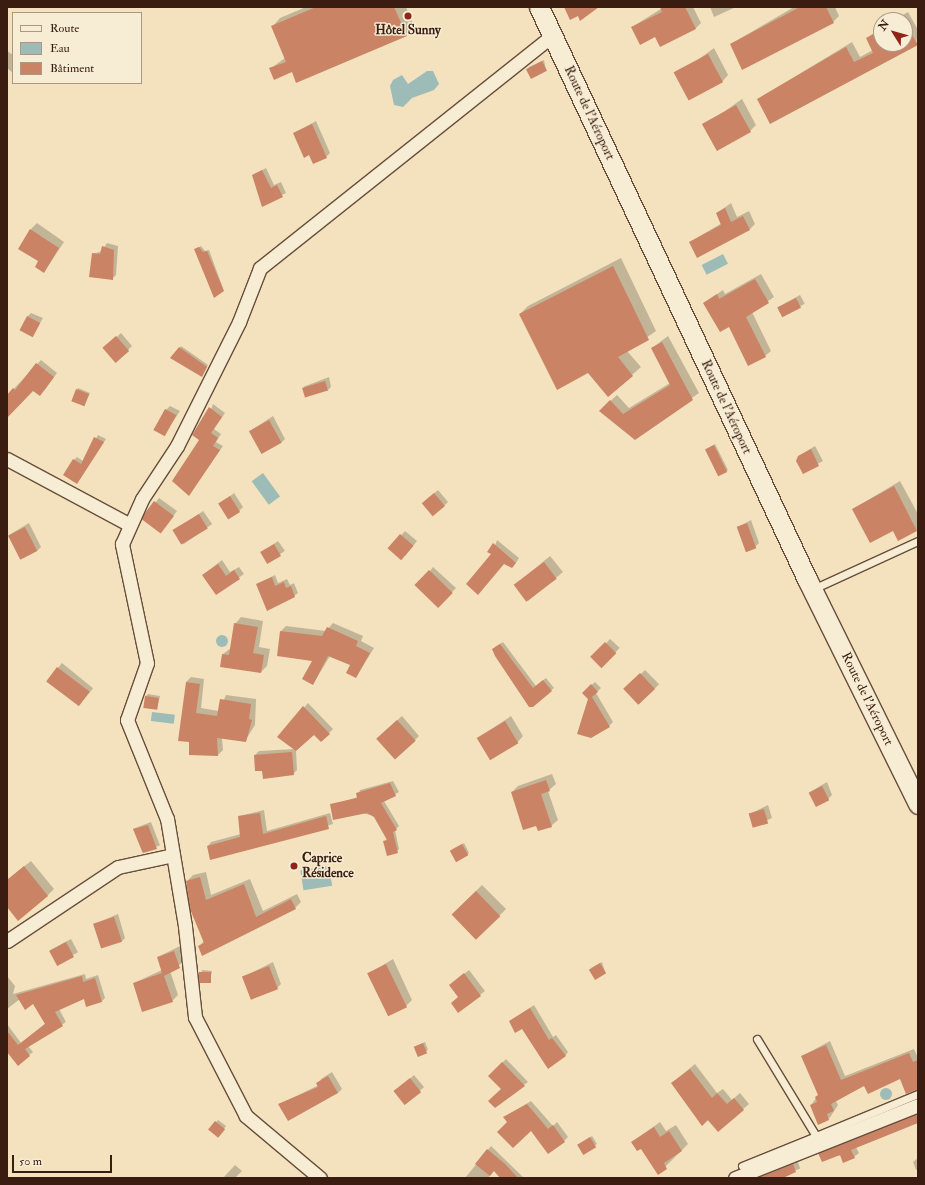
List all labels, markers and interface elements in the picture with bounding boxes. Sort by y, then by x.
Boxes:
marker: Hôtel Sunny [403,11,413,21]
legend [12,12,142,84]
north arrow [873,12,913,52]
text: N [876,17,892,33]
text: Route [50,21,79,36]
place label: Hôtel Sunny [375,22,441,38]
text: Eau [50,41,70,56]
text: Bâtiment [50,61,94,76]
street label: Route de l'Aéroport [560,64,618,162]
street label: Route de l'Aéroport [697,358,755,456]
street label: Route de l'Aéroport [838,650,896,748]
place label: Caprice Résidence [302,851,354,882]
marker: Caprice Résidence [289,861,299,871]
scale bar [14,1147,114,1173]
text: 50 m [19,1154,42,1169]

